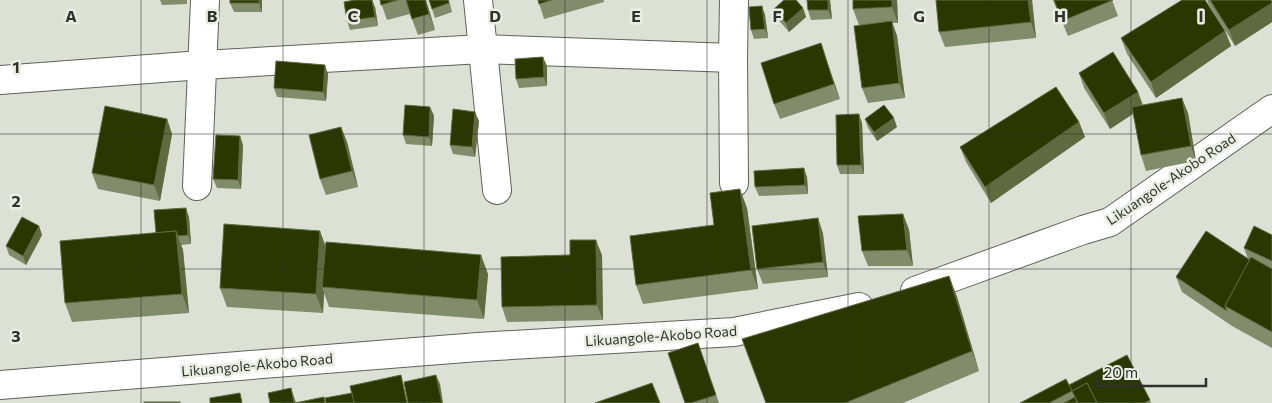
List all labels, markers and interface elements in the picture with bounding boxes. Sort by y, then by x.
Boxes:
text: A [65,6,77,25]
text: B [207,6,218,25]
text: C [348,6,359,25]
text: D [489,6,501,25]
text: E [631,6,641,25]
text: F [772,6,782,25]
text: G [913,6,925,25]
text: H [1054,6,1066,25]
text: I [1198,6,1204,25]
text: 1 [12,57,20,76]
street label: Likuangole-Akobo Road [1103,129,1239,228]
text: 2 [11,191,21,210]
street label: Likuangole-Akobo Road [585,322,737,349]
text: 3 [11,326,21,345]
street label: Likuangole-Akobo Road [180,349,333,380]
scale bar [1097,356,1206,388]
text: 20 m [1104,363,1138,381]

